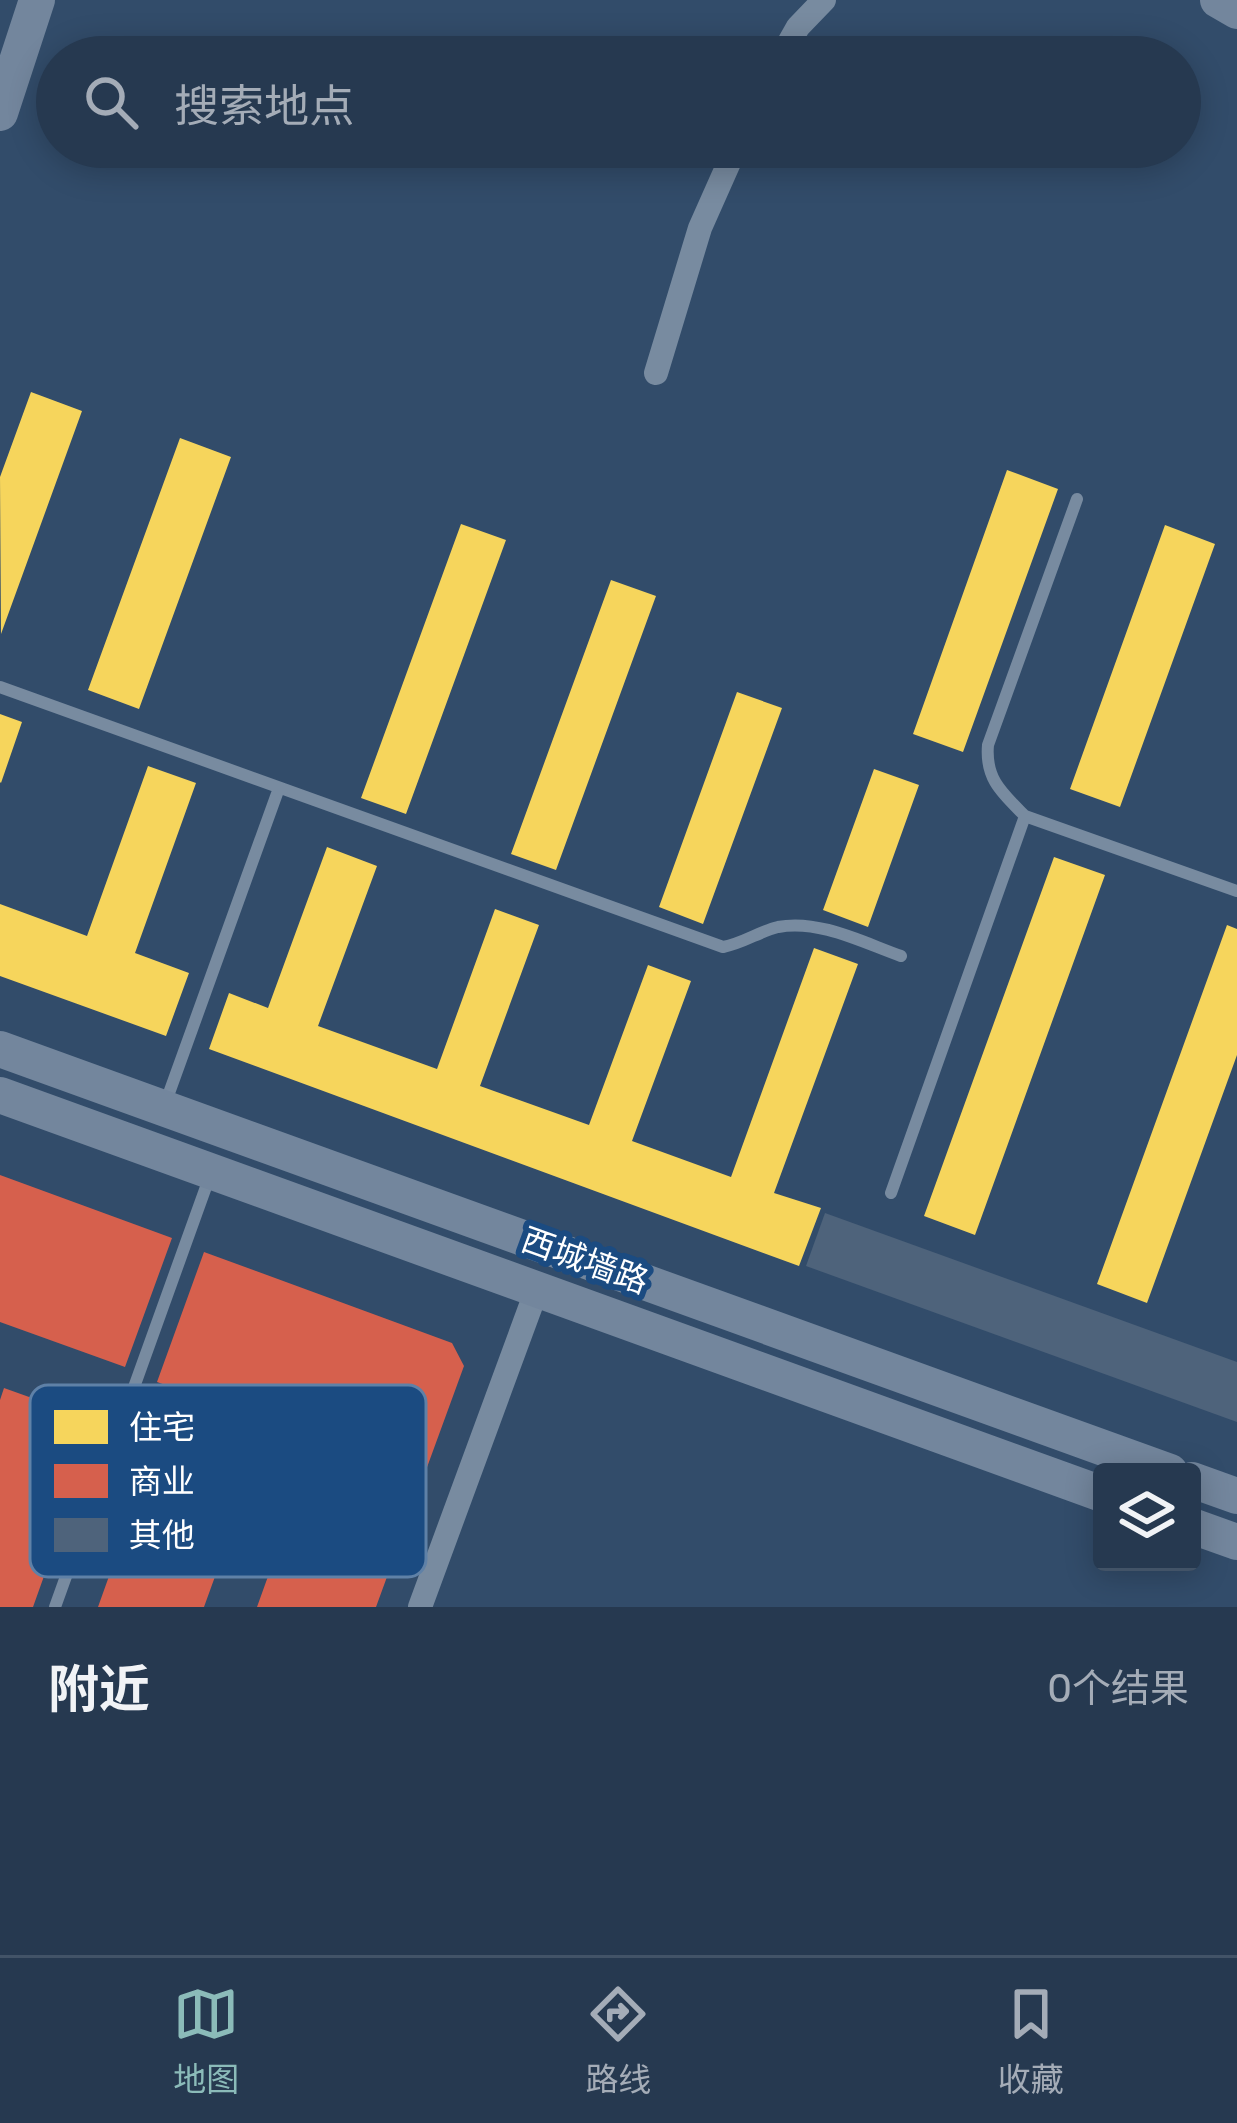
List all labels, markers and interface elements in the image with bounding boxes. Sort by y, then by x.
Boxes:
search box [36,36,1201,168]
icon: search [78,69,144,135]
text: 搜索地点 [174,80,354,133]
street label: 西城墙路 [516,1220,654,1301]
legend [30,1385,426,1577]
text: 住宅 [129,1408,195,1447]
text: 商业 [129,1462,195,1501]
map controls [1093,1463,1201,1571]
button: layers [1093,1463,1201,1571]
text: 其他 [129,1516,195,1555]
text: 附近 [48,1659,150,1720]
text: 0个结果 [1047,1666,1189,1712]
tab: 地图 [173,1981,239,2101]
tab: 路线 [585,1981,651,2101]
tab: 收藏 [998,1981,1064,2101]

